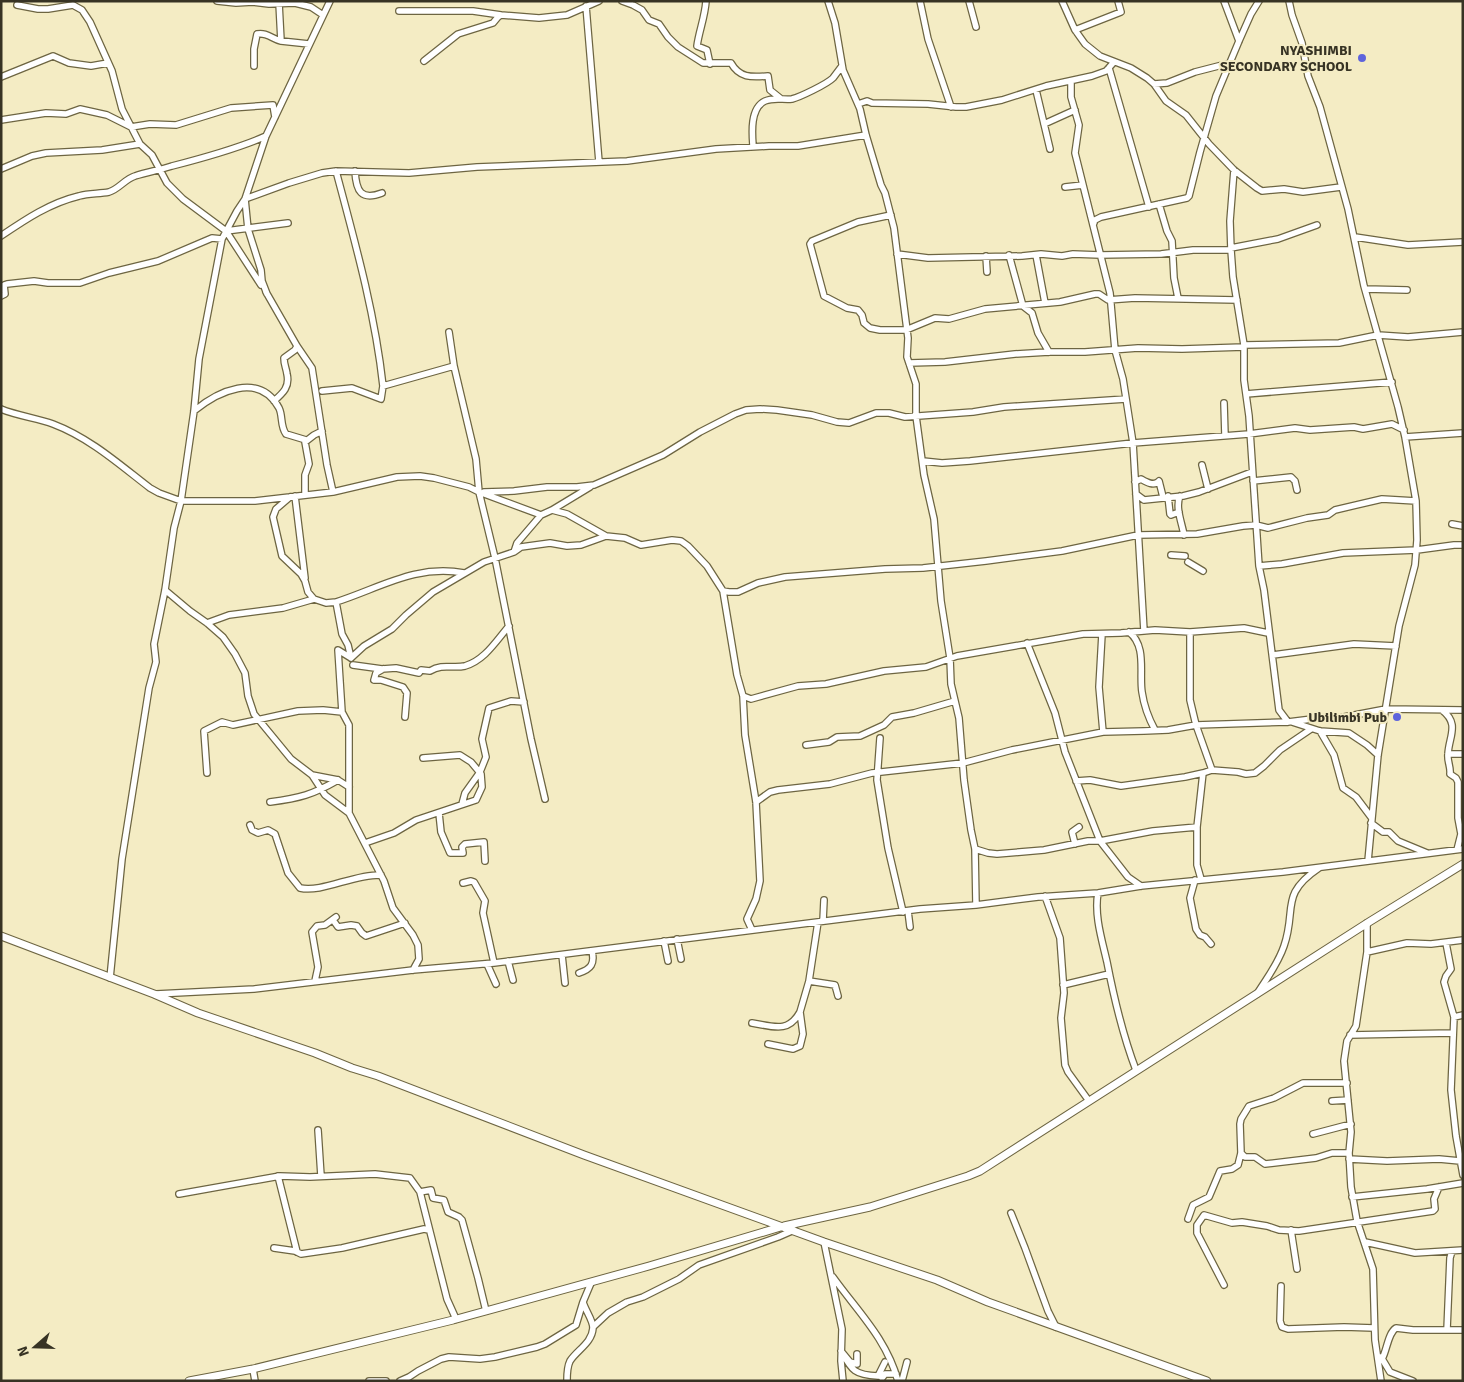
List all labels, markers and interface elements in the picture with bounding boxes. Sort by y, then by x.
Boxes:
place label: NYASHIMBI SECONDARY SCHOOL [1220,42,1353,75]
marker: NYASHIMBI SECONDARY SCHOOL [1356,52,1368,64]
place label: Ubilimbi Pub [1308,709,1388,726]
marker: Ubilimbi Pub [1391,711,1403,723]
north arrow [10,1322,60,1372]
text: N [14,1344,33,1359]

